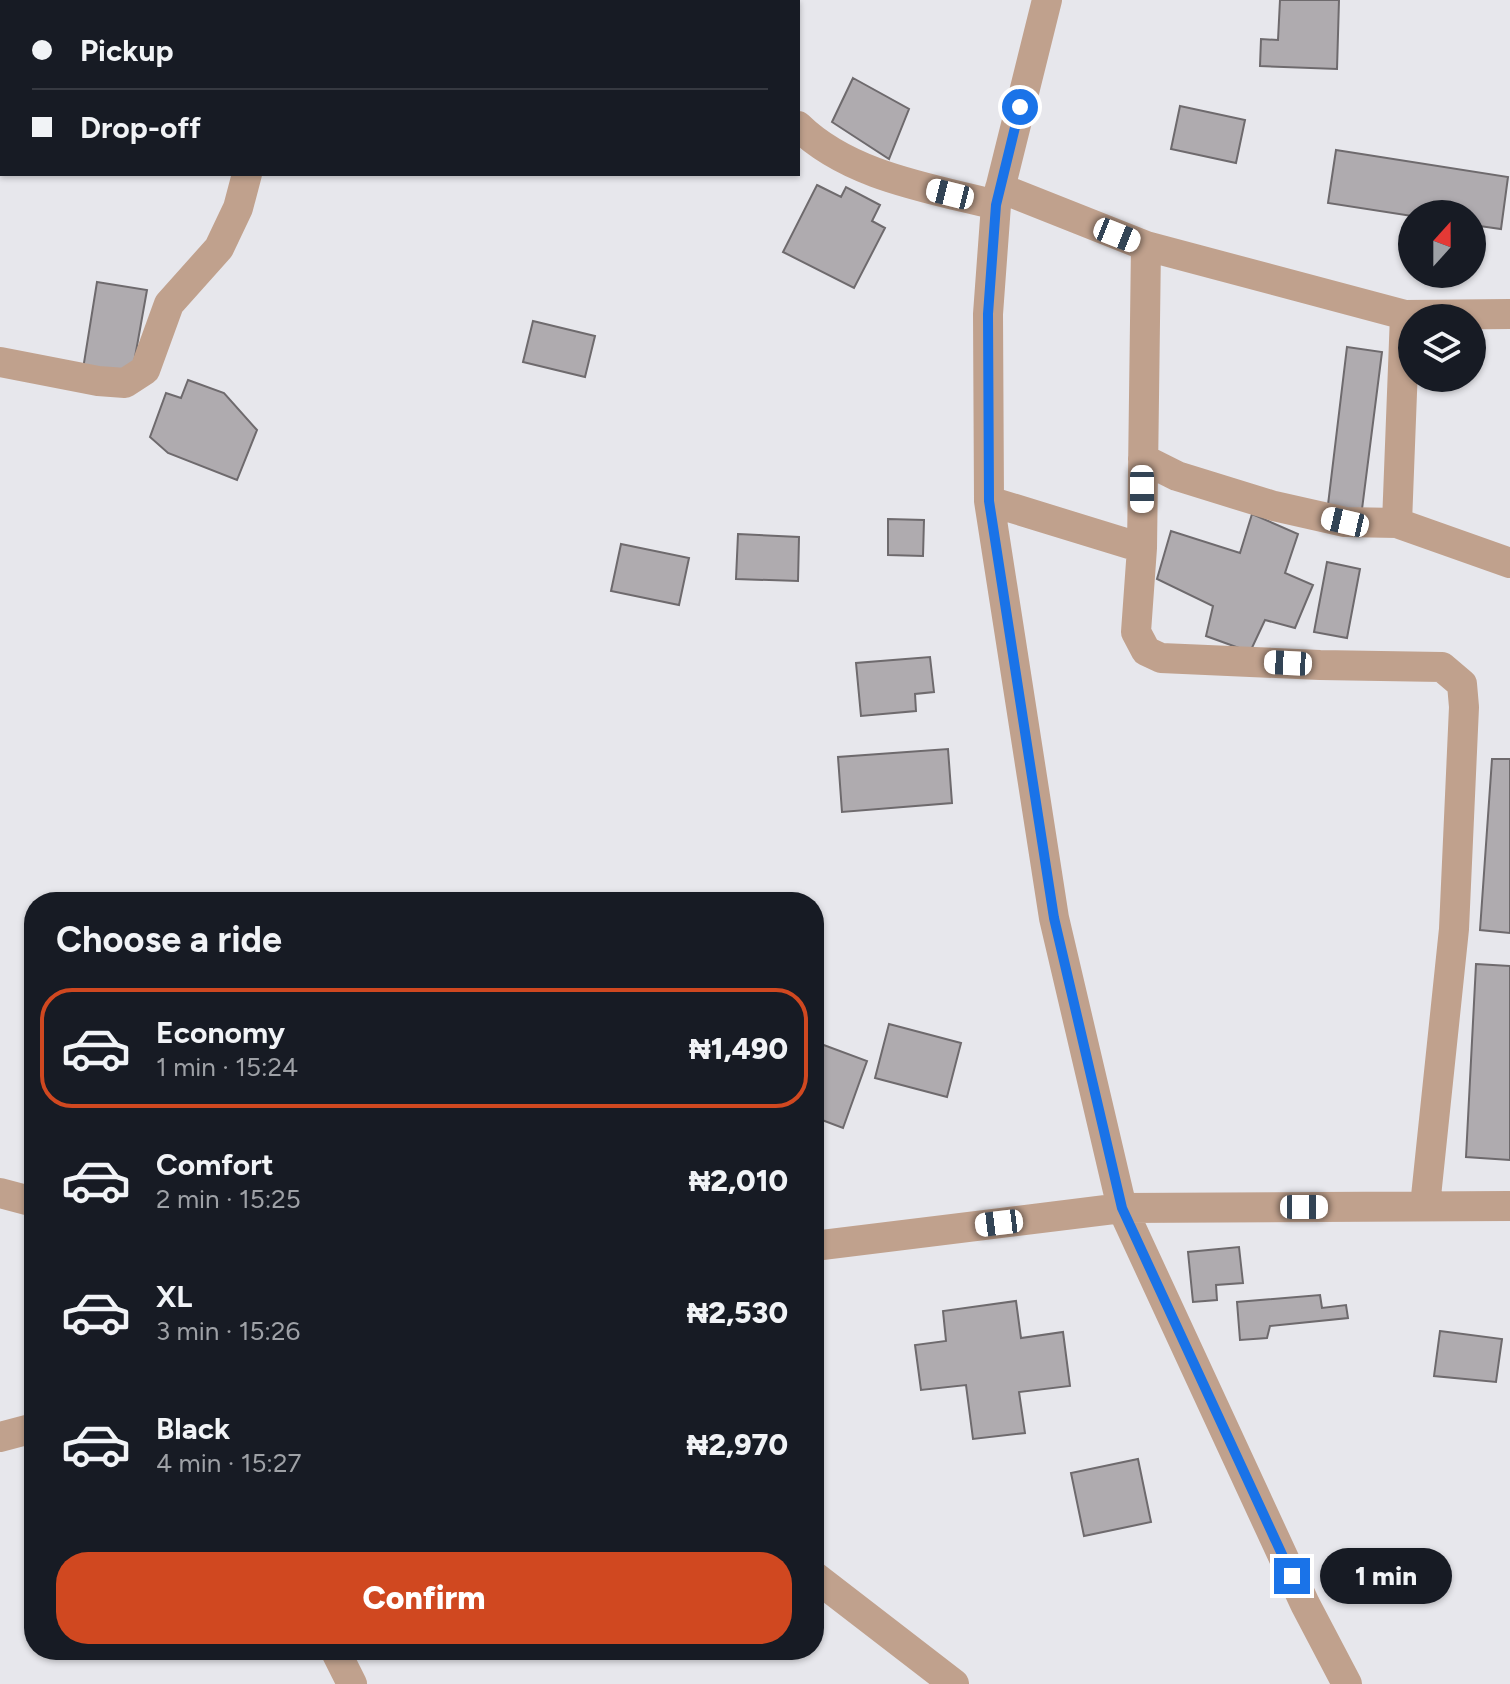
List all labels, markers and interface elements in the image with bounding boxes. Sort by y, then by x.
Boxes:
text: Pickup [80,32,174,69]
route start [1002,89,1038,125]
text: Drop-off [80,109,201,146]
car [924,177,976,211]
north arrow [1398,200,1486,288]
map controls [1398,200,1486,392]
car [1090,215,1144,255]
button: layers [1398,304,1486,392]
car [1130,465,1154,513]
car [1319,505,1371,539]
car [1263,650,1313,676]
text: Choose a ride [56,918,282,961]
icon: car [60,1012,132,1084]
text: Economy [156,1014,285,1051]
text: ₦1,490 [689,1030,788,1067]
text: 1 min · 15:24 [156,1051,298,1083]
icon: car [60,1144,132,1216]
text: Comfort [156,1146,274,1183]
text: ₦2,010 [689,1162,788,1199]
text: 2 min · 15:25 [156,1183,301,1215]
car [1280,1195,1328,1219]
car [974,1208,1024,1238]
icon: car [60,1276,132,1348]
text: XL [156,1278,192,1315]
text: ₦2,530 [687,1294,788,1331]
text: 3 min · 15:26 [156,1315,300,1347]
icon: car [60,1408,132,1480]
text: Black [156,1410,230,1447]
text: ₦2,970 [686,1426,788,1463]
text: 4 min · 15:27 [156,1447,301,1479]
callout: 1 min [1320,1548,1452,1604]
button: Confirm [56,1552,792,1644]
route end [1274,1558,1310,1594]
text: 1 min [1355,1560,1417,1592]

